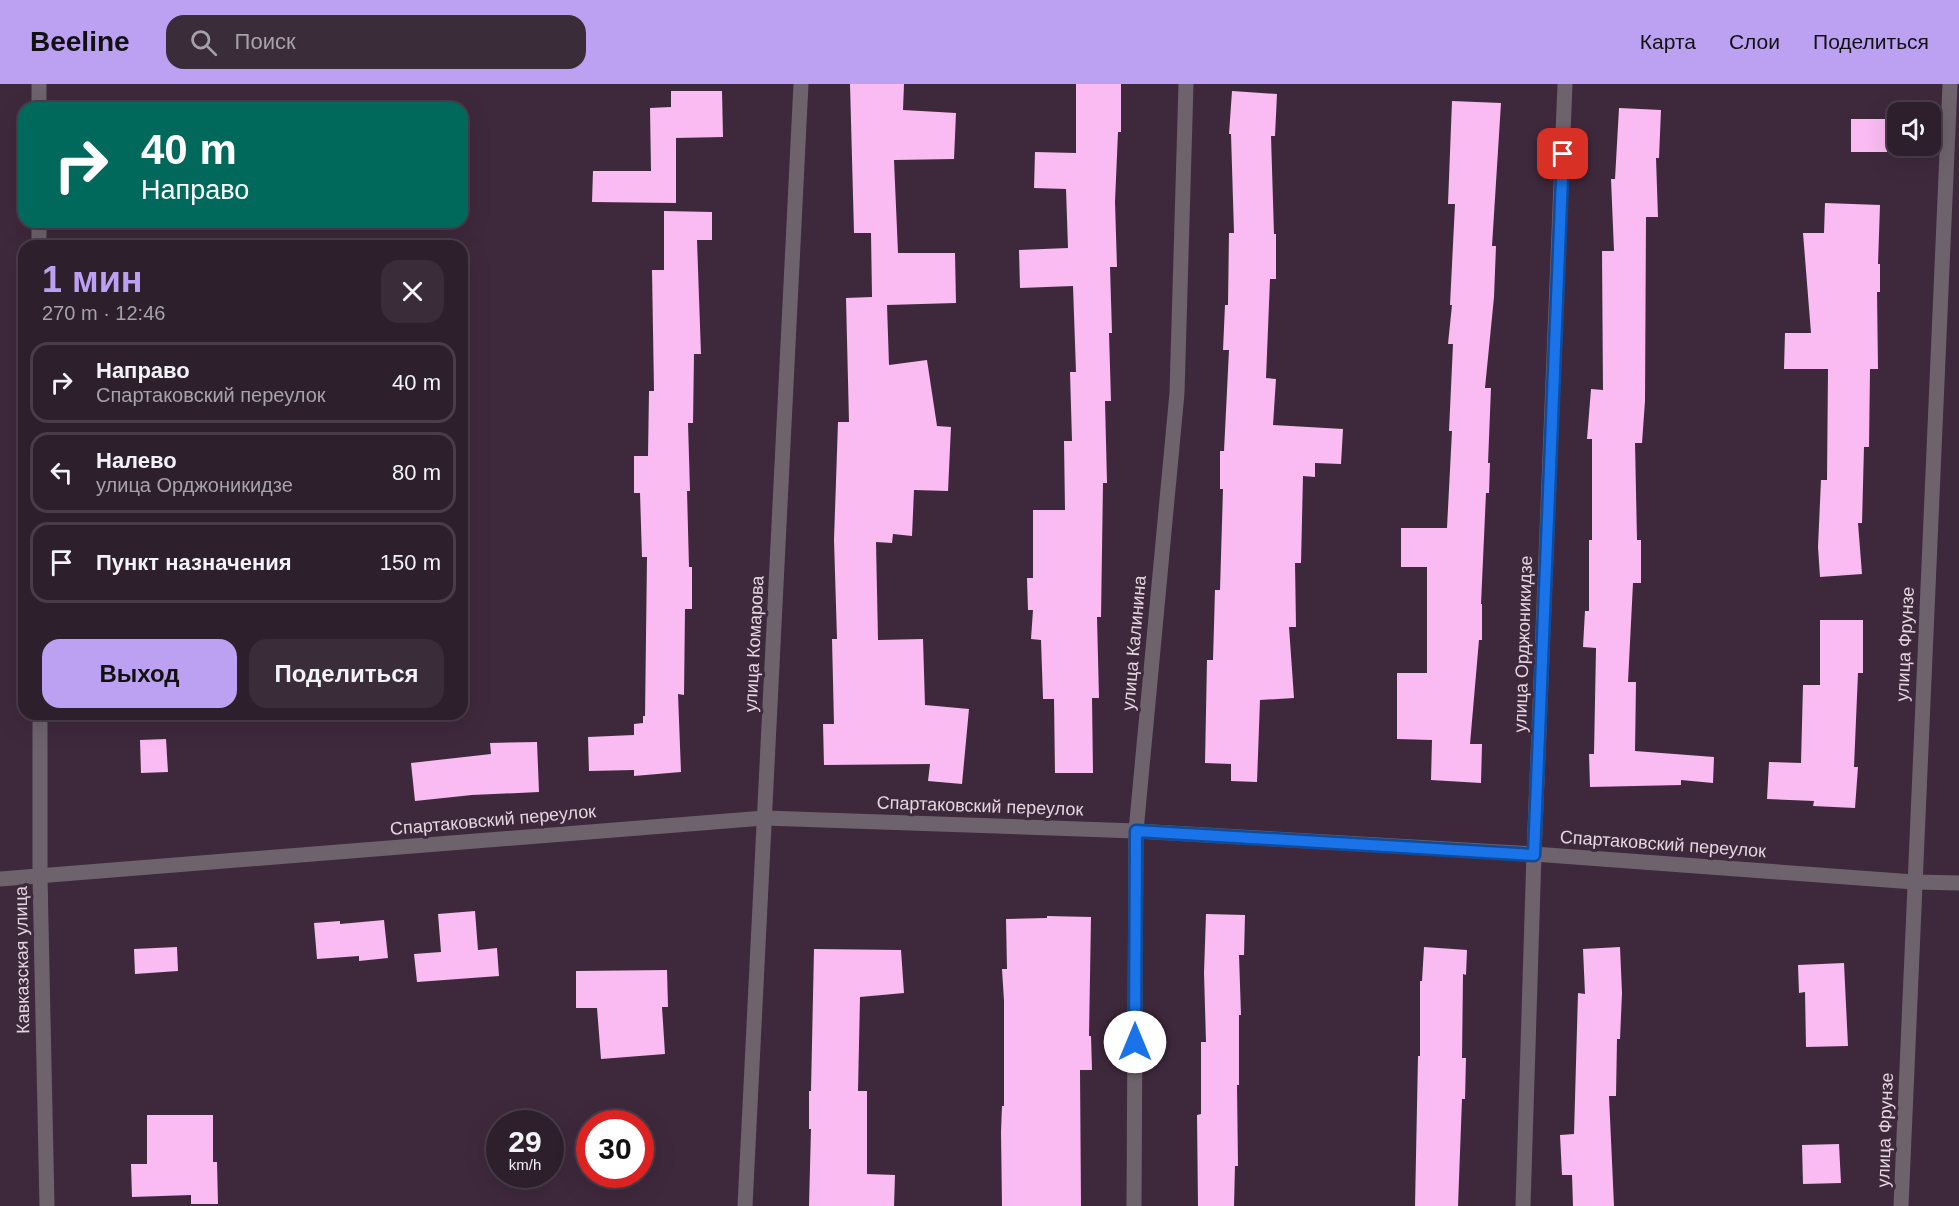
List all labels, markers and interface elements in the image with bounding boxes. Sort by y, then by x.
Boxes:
search box [166,15,586,69]
text: Beeline [30,26,130,57]
icon: search [187,26,220,59]
text: Поиск [235,29,296,54]
text: Карта [1640,30,1696,53]
text: Слои [1729,30,1780,53]
text: Поделиться [1813,30,1929,53]
map controls [1887,102,1941,156]
button: sound [1887,102,1941,156]
icon: right [42,126,120,204]
text: 40 m [141,126,237,173]
pin [1537,128,1588,179]
icon: arrive [1546,137,1579,170]
text: Направо [141,175,249,205]
text: 1 мин [42,259,143,300]
button: close [381,260,444,323]
text: 270 m · 12:46 [42,302,165,324]
text: Направо [96,358,190,383]
icon: right [45,366,78,399]
text: 40 m [392,370,441,395]
text: Спартаковский переулок [96,384,326,406]
text: Налево [96,448,177,473]
icon: left [45,456,78,489]
text: 80 m [392,460,441,485]
text: улица Орджоникидзе [96,474,293,496]
icon: arrive [45,546,78,579]
text: Пункт назначения [96,550,292,575]
text: 150 m [380,550,441,575]
street label: улица Орджоникидзе [1510,555,1536,733]
street label: улица Комарова [740,574,768,713]
street label: улица Калинина [1118,574,1150,711]
street label: улица Фрунзе [1892,586,1918,702]
button: Выход [42,639,237,708]
button: Поделиться [249,639,444,708]
street label: Спартаковский переулок [876,792,1084,820]
street label: Спартаковский переулок [389,801,597,839]
street label: Спартаковский переулок [1559,827,1767,861]
street label: Кавказская улица [11,885,33,1034]
position arrow [1103,1010,1167,1074]
street label: улица Фрунзе [1873,1072,1897,1188]
speed limit sign: 30 [576,1110,654,1188]
text: 29 [508,1125,542,1158]
text: km/h [509,1156,541,1173]

